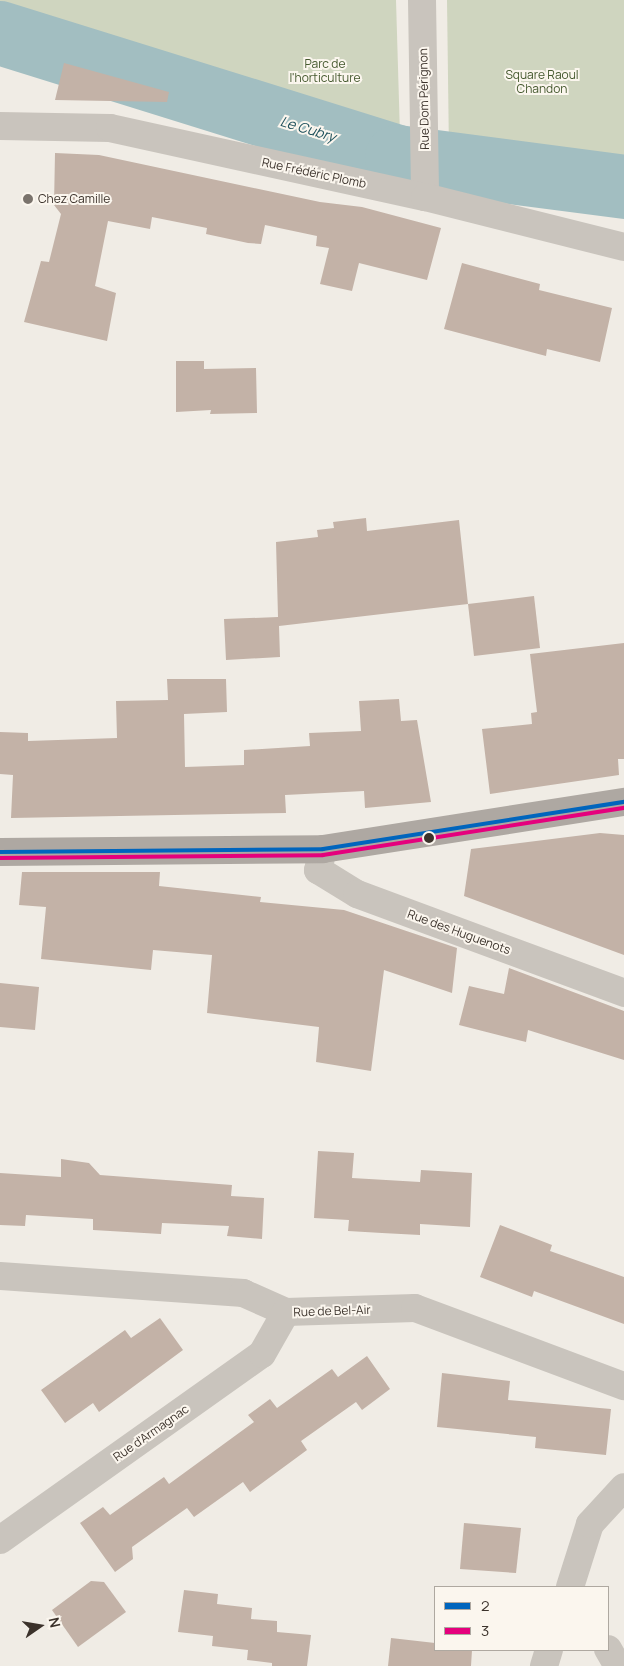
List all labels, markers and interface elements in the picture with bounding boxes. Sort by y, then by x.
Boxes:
street label: Rue Dom Pérignon [416,48,432,150]
park label: Parc de l'horticulture [290,57,360,85]
park label: Square Raoul Chandon [505,68,579,96]
water label: Le Cubry [278,113,338,145]
street label: Rue Frédéric Plomb [261,155,367,191]
place label: Chez Camille [38,192,110,206]
marker: Chez Camille [22,193,34,205]
unlabelled marker [424,833,434,843]
street label: Rue des Huguenots [405,907,513,957]
street label: Rue de Bel-Air [293,1302,371,1320]
street label: Rue d'Armagnac [111,1402,191,1464]
legend [434,1586,609,1651]
text: 2 [481,1595,490,1616]
north arrow [15,1601,65,1651]
text: N [45,1615,65,1630]
text: 3 [481,1620,489,1641]

